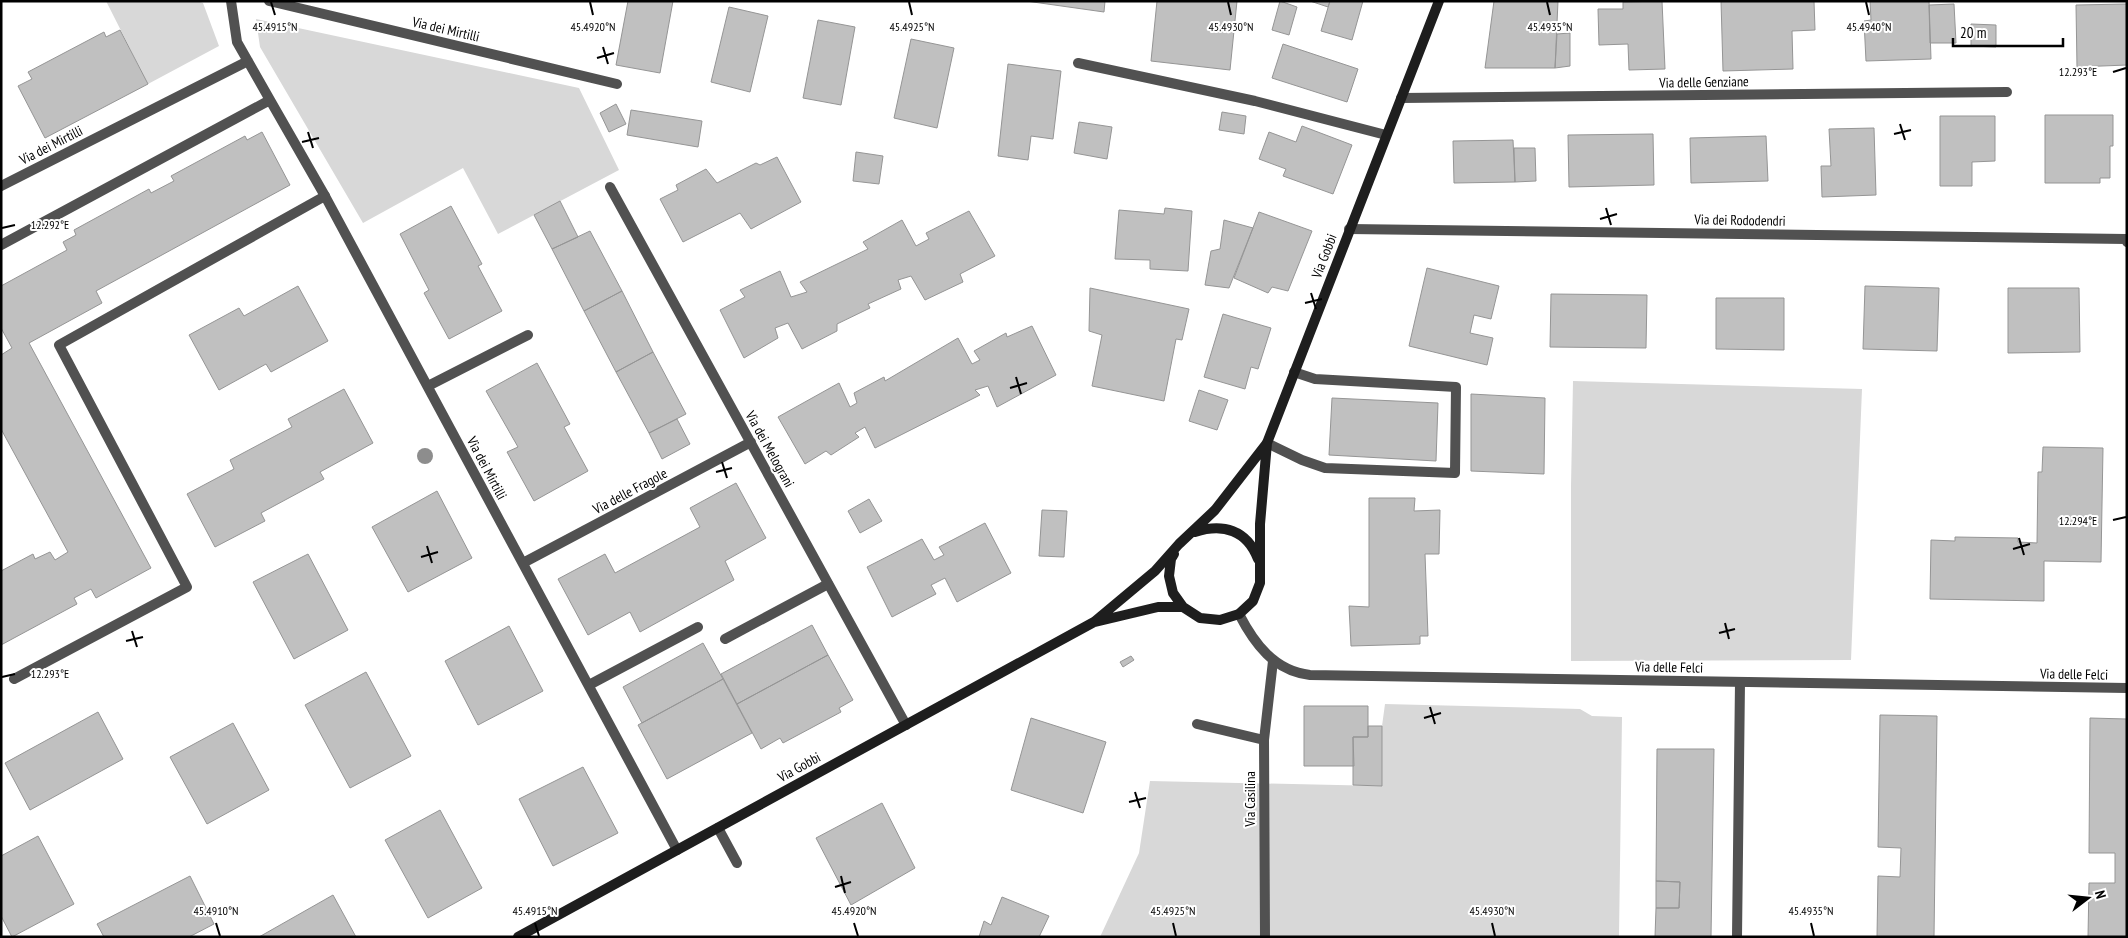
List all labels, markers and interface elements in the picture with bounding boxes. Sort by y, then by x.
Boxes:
street label: Via dei Mirtilli [410,12,481,45]
scale bar [1953,15,2063,47]
text: 45.4915°N [252,19,298,34]
text: 45.4920°N [570,19,616,34]
text: 45.4925°N [889,19,935,34]
text: 45.4930°N [1208,19,1254,34]
text: 45.4935°N [1527,19,1573,34]
text: 45.4940°N [1846,19,1892,34]
text: 20 m [1960,23,1986,42]
text: 12.293°E [2059,64,2097,79]
street label: Via delle Genziane [1658,72,1749,92]
street label: Via dei Mirtilli [15,121,86,169]
street label: Via dei Rododendri [1693,210,1786,230]
text: 12.292°E [31,217,69,232]
street label: Via Gobbi [1307,231,1341,282]
street label: Via dei Melograni [741,407,798,490]
street label: Via dei Mirtilli [462,433,511,502]
street label: Via delle Fragole [589,464,670,519]
text: 12.294°E [2059,513,2097,528]
street label: Via delle Felci [1634,657,1703,677]
street label: Via delle Felci [2039,664,2108,684]
text: 12.293°E [31,666,69,681]
street label: Via Gobbi [774,748,824,787]
street label: Via Casilina [1241,771,1259,828]
north arrow [2063,873,2113,923]
text: N [2091,888,2110,901]
text: 45.4910°N [193,903,239,918]
text: 45.4915°N [512,903,558,918]
text: 45.4920°N [831,903,877,918]
text: 45.4925°N [1150,903,1196,918]
text: 45.4930°N [1469,903,1515,918]
text: 45.4935°N [1788,903,1834,918]

